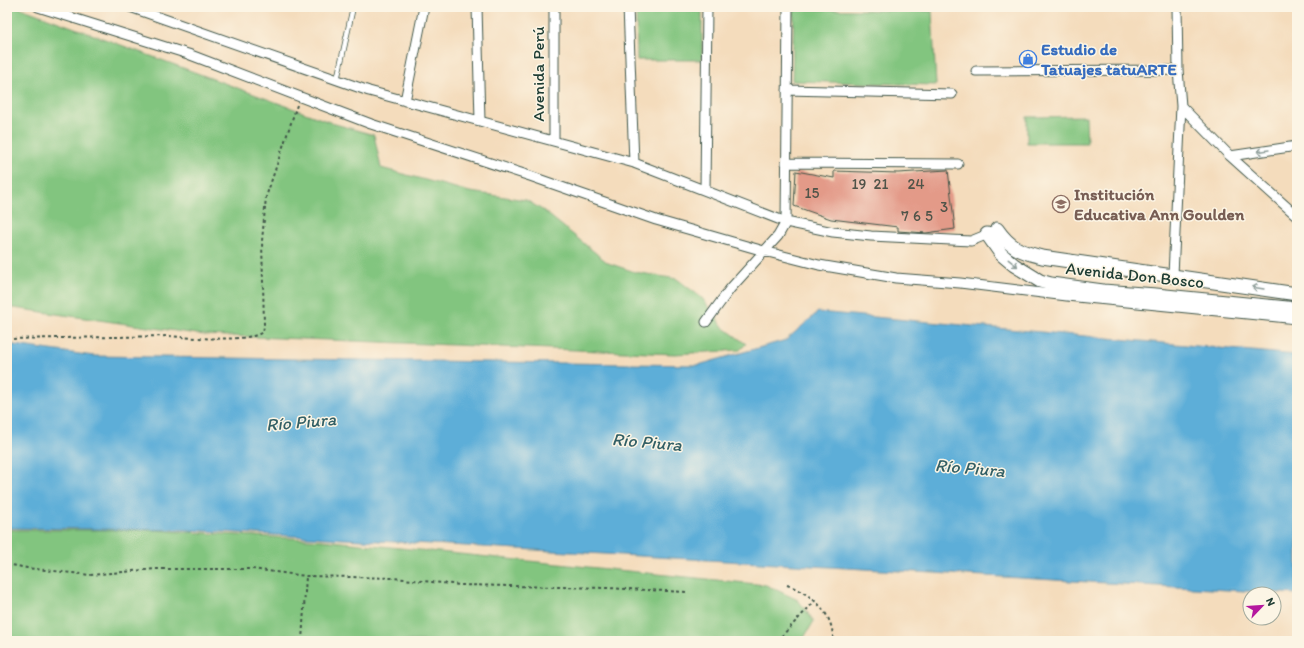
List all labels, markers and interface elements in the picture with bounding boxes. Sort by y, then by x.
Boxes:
street label: Avenida Perú [528,26,548,122]
place label: Estudio de Tatuajes tatuARTE [1040,39,1177,80]
shop icon: Estudio de Tatuajes tatuARTE [1018,49,1038,69]
one-way arrow [1257,147,1270,155]
house number: 19 [852,175,867,193]
house number: 21 [874,175,888,193]
house number: 24 [908,175,924,193]
house number: 15 [805,184,820,202]
place label: Institución Educativa Ann Goulden [1074,184,1245,224]
school or university icon: Institución Educativa Ann Goulden [1051,194,1071,214]
house number: 3 [940,198,948,216]
house number: 7 [901,207,909,225]
house number: 6 [913,207,921,225]
house number: 5 [925,207,933,225]
street label: Avenida Don Bosco [1065,258,1205,292]
one-way arrow [1008,259,1019,267]
one-way arrow [1252,283,1265,291]
water label: Río Piura [265,408,338,436]
water label: Río Piura [611,428,684,456]
water label: Río Piura [934,454,1007,482]
north arrow [1242,586,1282,626]
text: N [1263,596,1278,608]

